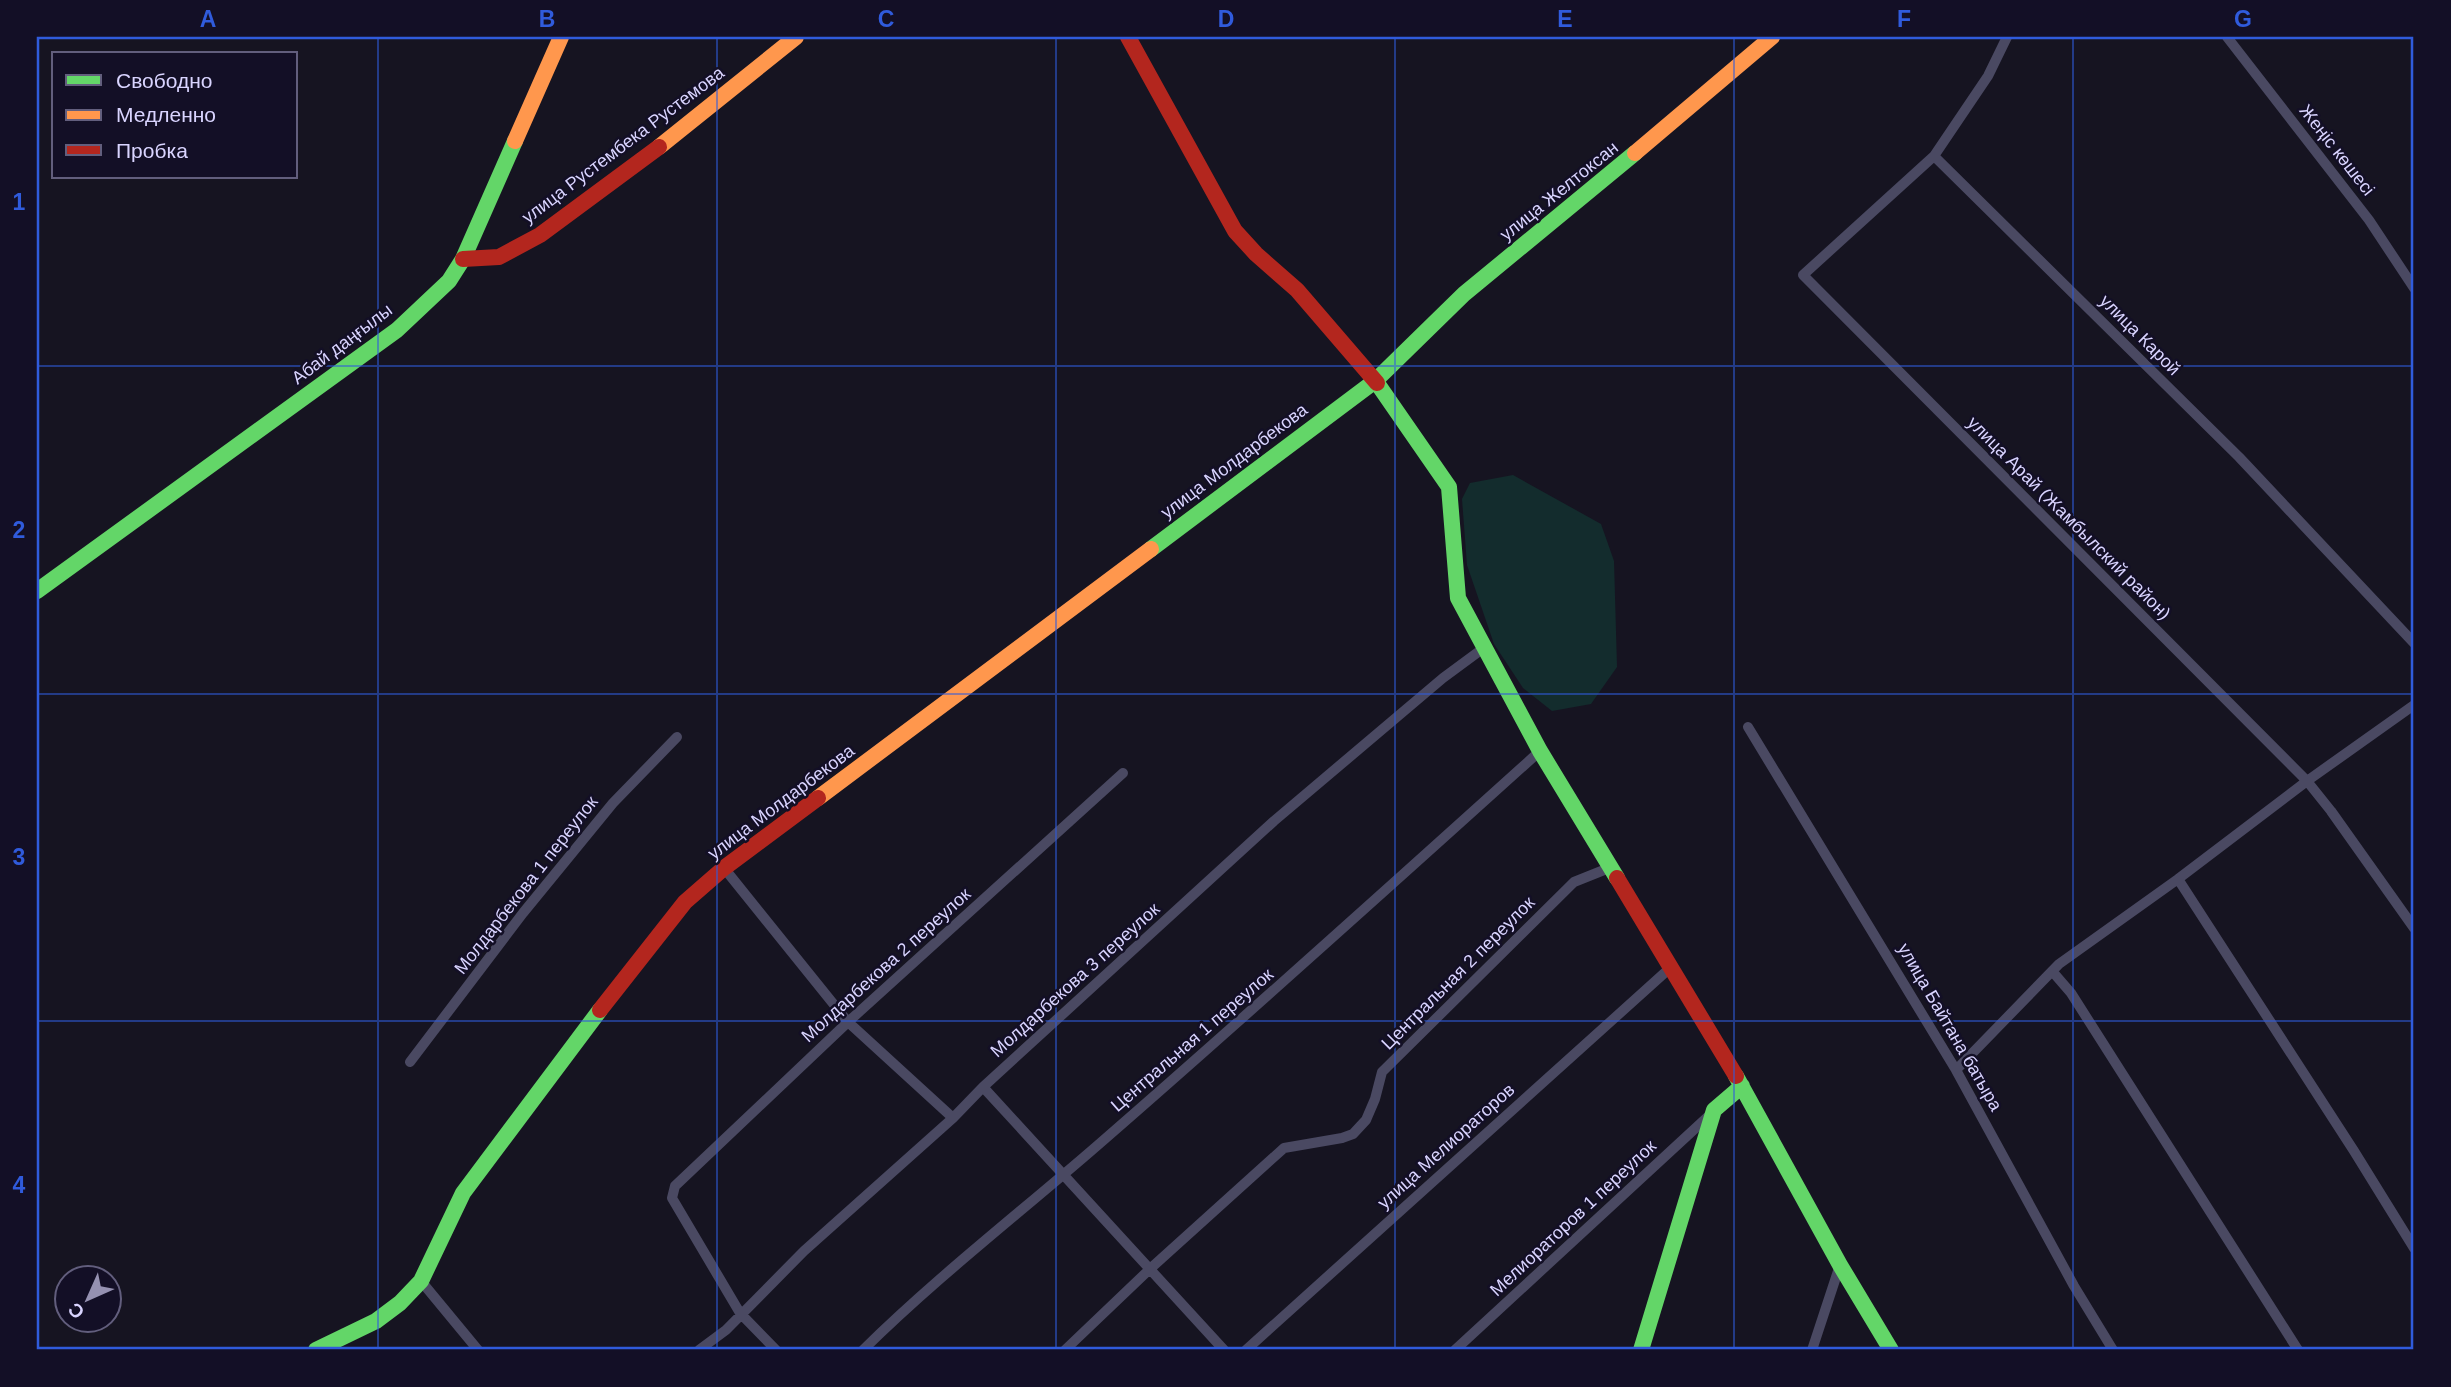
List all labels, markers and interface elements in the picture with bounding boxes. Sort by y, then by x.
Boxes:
text: A [200,6,216,32]
text: B [539,6,555,32]
text: C [878,6,894,32]
text: D [1218,6,1234,32]
text: E [1557,6,1573,32]
text: F [1897,6,1911,32]
text: G [2234,6,2252,32]
legend [52,52,298,178]
street label: улица Рустембека Рустемова [518,62,729,227]
text: Свободно [116,69,213,92]
street label: Жеңіс көшесі [2295,101,2379,199]
text: Медленно [116,103,216,126]
street label: улица Желтоксан [1496,137,1622,245]
text: Пробка [116,139,188,162]
text: 1 [13,189,26,215]
street label: улица Карой [2096,291,2184,379]
street label: Абай даңғылы [288,300,396,388]
street label: улица Молдарбекова [1157,399,1312,523]
street label: улица Арай (Жамбылский район) [1964,413,2174,623]
text: 2 [13,517,25,543]
street label: улица Молдарбекова [704,740,859,864]
street label: Молдарбекова 1 переулок [450,792,602,978]
text: 3 [13,844,25,870]
street label: Молдарбекова 2 переулок [797,884,975,1046]
street label: Центральная 2 переулок [1377,892,1539,1054]
street label: Молдарбекова 3 переулок [986,899,1164,1061]
street label: улица Байтана батыра [1894,940,2007,1115]
street label: Центральная 1 переулок [1107,964,1277,1116]
street label: улица Мелиораторов [1374,1079,1518,1213]
street label: Мелиораторов 1 переулок [1486,1136,1660,1300]
text: 4 [13,1172,26,1198]
north arrow [52,1264,122,1334]
text: С [64,1298,89,1323]

